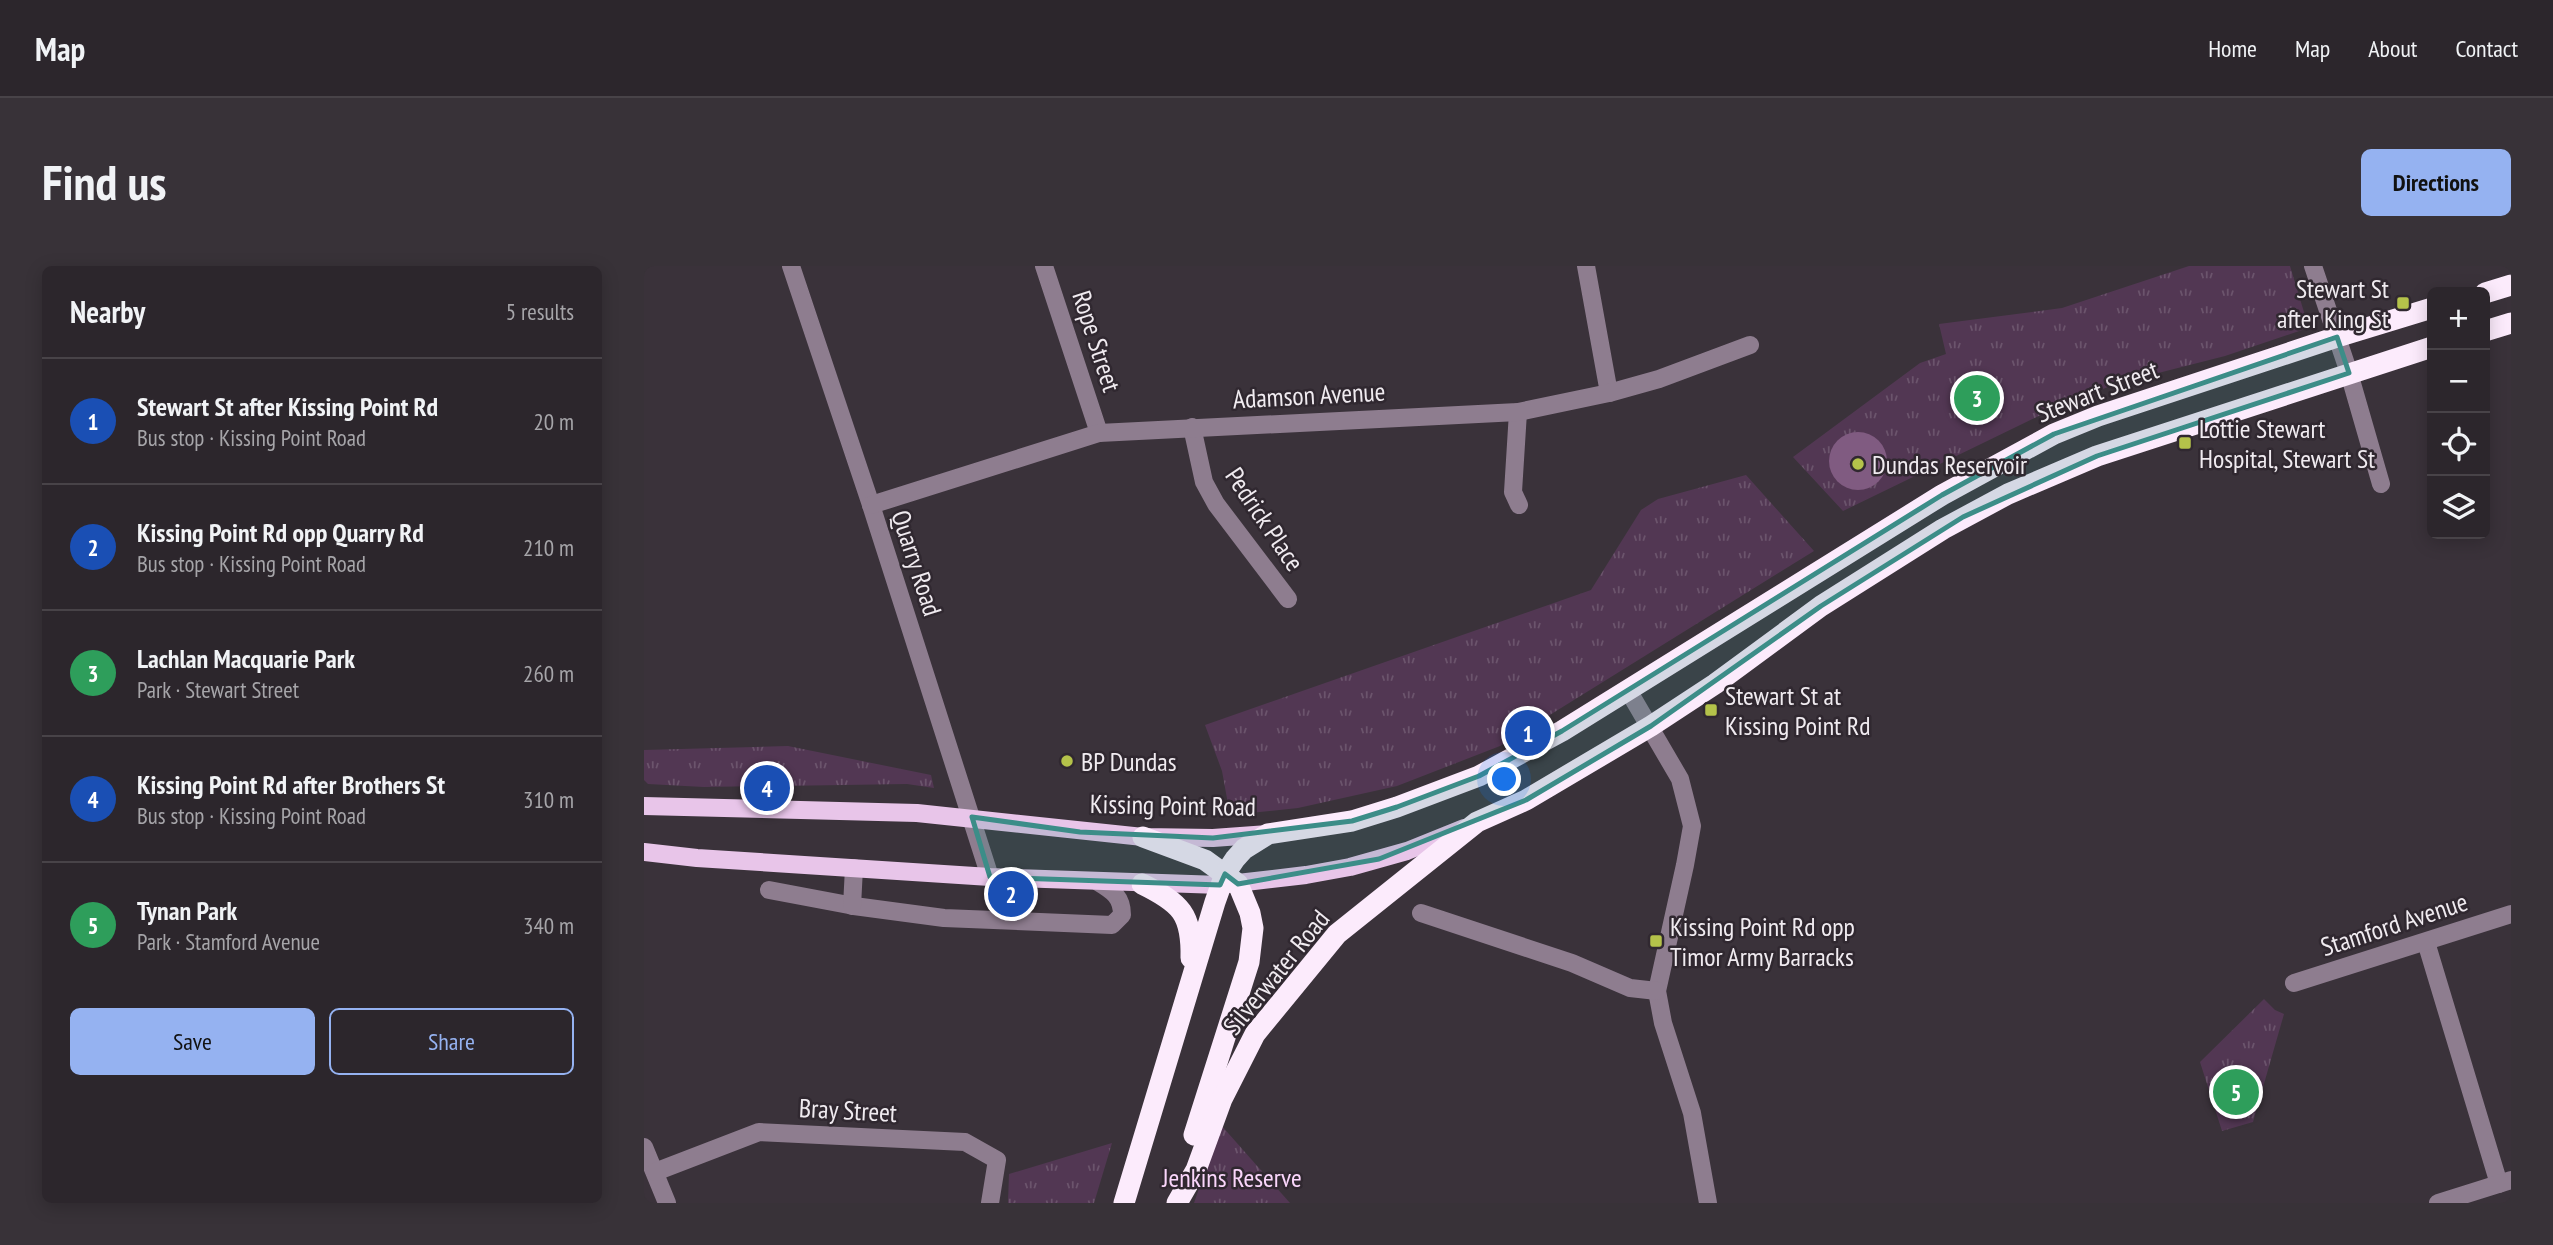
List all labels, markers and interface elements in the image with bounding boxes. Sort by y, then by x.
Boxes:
text: Map [35,27,85,70]
text: Home [2208,33,2257,64]
text: Map [2295,33,2330,64]
text: About [2368,33,2417,64]
text: Contact [2455,33,2518,64]
button: Directions [2361,149,2511,216]
text: Find us [42,150,166,214]
place label: Stewart St after King St [2277,272,2389,335]
street label: Rope Street [1065,286,1129,396]
map controls [2427,287,2490,539]
button: + [2427,287,2490,350]
text: Nearby [70,292,145,331]
marker: Stewart St after King St [2395,295,2411,311]
text: 5 results [506,297,574,326]
button: − [2427,350,2490,413]
street label: Stewart Street [2031,353,2163,429]
pin: 3 [1954,372,2000,424]
street label: Adamson Avenue [1232,375,1386,415]
text: Stewart St after Kissing Point Rd [137,390,438,423]
text: 1 [88,407,99,436]
text: 20 m [533,407,574,436]
place label: Lottie Stewart Hospital, Stewart St [2199,412,2375,475]
button: locate [2427,413,2490,476]
text: Bus stop · Kissing Point Road [137,423,366,452]
marker: Lottie Stewart Hospital, Stewart St [2177,435,2193,451]
place label: Dundas Reservoir [1872,448,2027,481]
marker: Dundas Reservoir [1850,456,1866,472]
street label: Pedrick Place [1218,461,1312,577]
button: layers [2427,476,2490,539]
street label: Quarry Road [884,506,950,620]
text: Kissing Point Rd opp Quarry Rd [137,516,424,549]
text: 2 [88,533,99,562]
text: 210 m [523,533,574,562]
text: Bus stop · Kissing Point Road [137,549,366,578]
text: Lachlan Macquarie Park [137,642,355,675]
text: 3 [88,659,99,688]
text: 260 m [523,659,574,688]
text: Park · Stewart Street [137,675,299,704]
place label: Stewart St at Kissing Point Rd [1725,679,1871,742]
marker: Stewart St at Kissing Point Rd [1703,702,1719,718]
pin: 1 [1505,707,1551,759]
place label: BP Dundas [1081,745,1176,778]
marker: BP Dundas [1059,753,1075,769]
pin: 4 [744,762,790,814]
your location [1487,762,1521,796]
text: Kissing Point Rd after Brothers St [137,768,445,801]
text: 4 [88,785,99,814]
text: 310 m [523,785,574,814]
street label: Kissing Point Road [1090,787,1256,823]
text: Bus stop · Kissing Point Road [137,801,366,830]
pin: 2 [988,868,1034,920]
street label: Stamford Avenue [2316,885,2472,963]
text: Tynan Park [137,894,237,927]
street label: Silverwater Road [1216,903,1336,1041]
place label: Kissing Point Rd opp Timor Army Barracks [1670,910,1855,973]
text: 5 [88,911,99,940]
text: 340 m [523,911,574,940]
text: Park · Stamford Avenue [137,927,320,956]
marker: Kissing Point Rd opp Timor Army Barracks [1648,933,1664,949]
button: Save [70,1008,315,1075]
button: Share [329,1008,574,1075]
pin: 5 [2213,1066,2259,1118]
street label: Bray Street [798,1091,898,1129]
park label: Jenkins Reserve [1161,1161,1302,1194]

